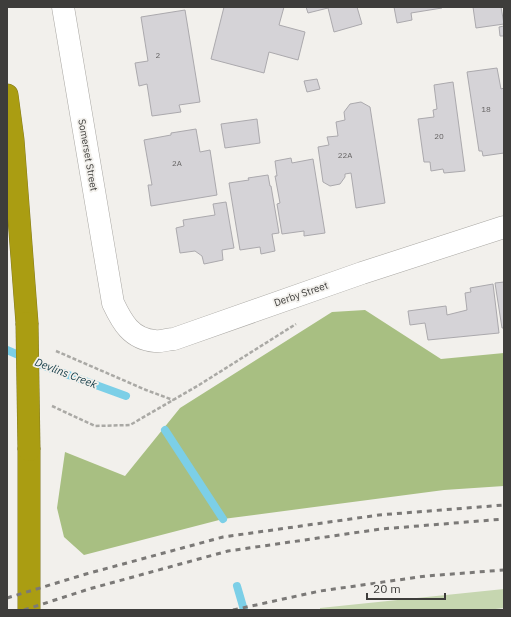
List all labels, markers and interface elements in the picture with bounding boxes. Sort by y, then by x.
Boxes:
house number: 2 [156,50,161,60]
house number: 18 [481,104,491,114]
street label: Somerset Street [75,118,101,193]
house number: 20 [434,131,444,141]
house number: 22A [338,150,352,160]
house number: 2A [172,158,182,168]
street label: Derby Street [272,279,330,309]
water label: Devlins Creek [33,355,99,391]
scale bar [367,575,445,601]
text: 20 m [373,581,401,596]

